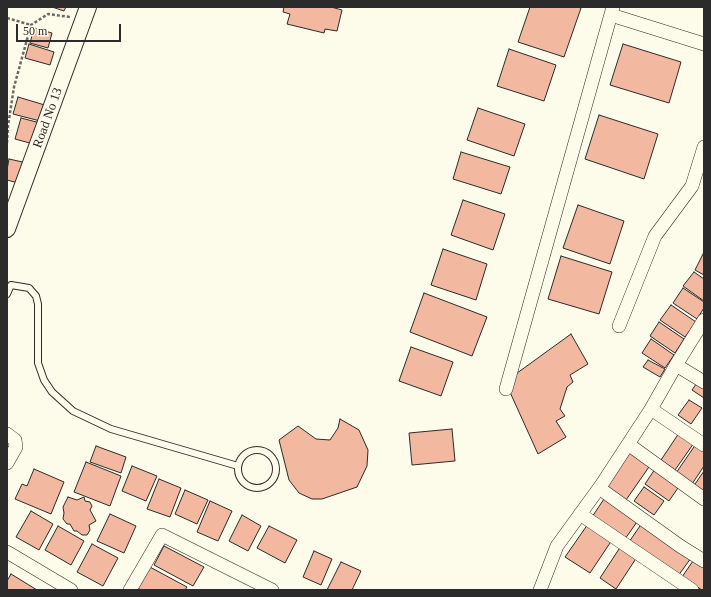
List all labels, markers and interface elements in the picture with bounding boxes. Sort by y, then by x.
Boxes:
scale bar [18,16,123,42]
text: 50 m [23,24,47,38]
street label: Road No 13 [30,86,66,150]

